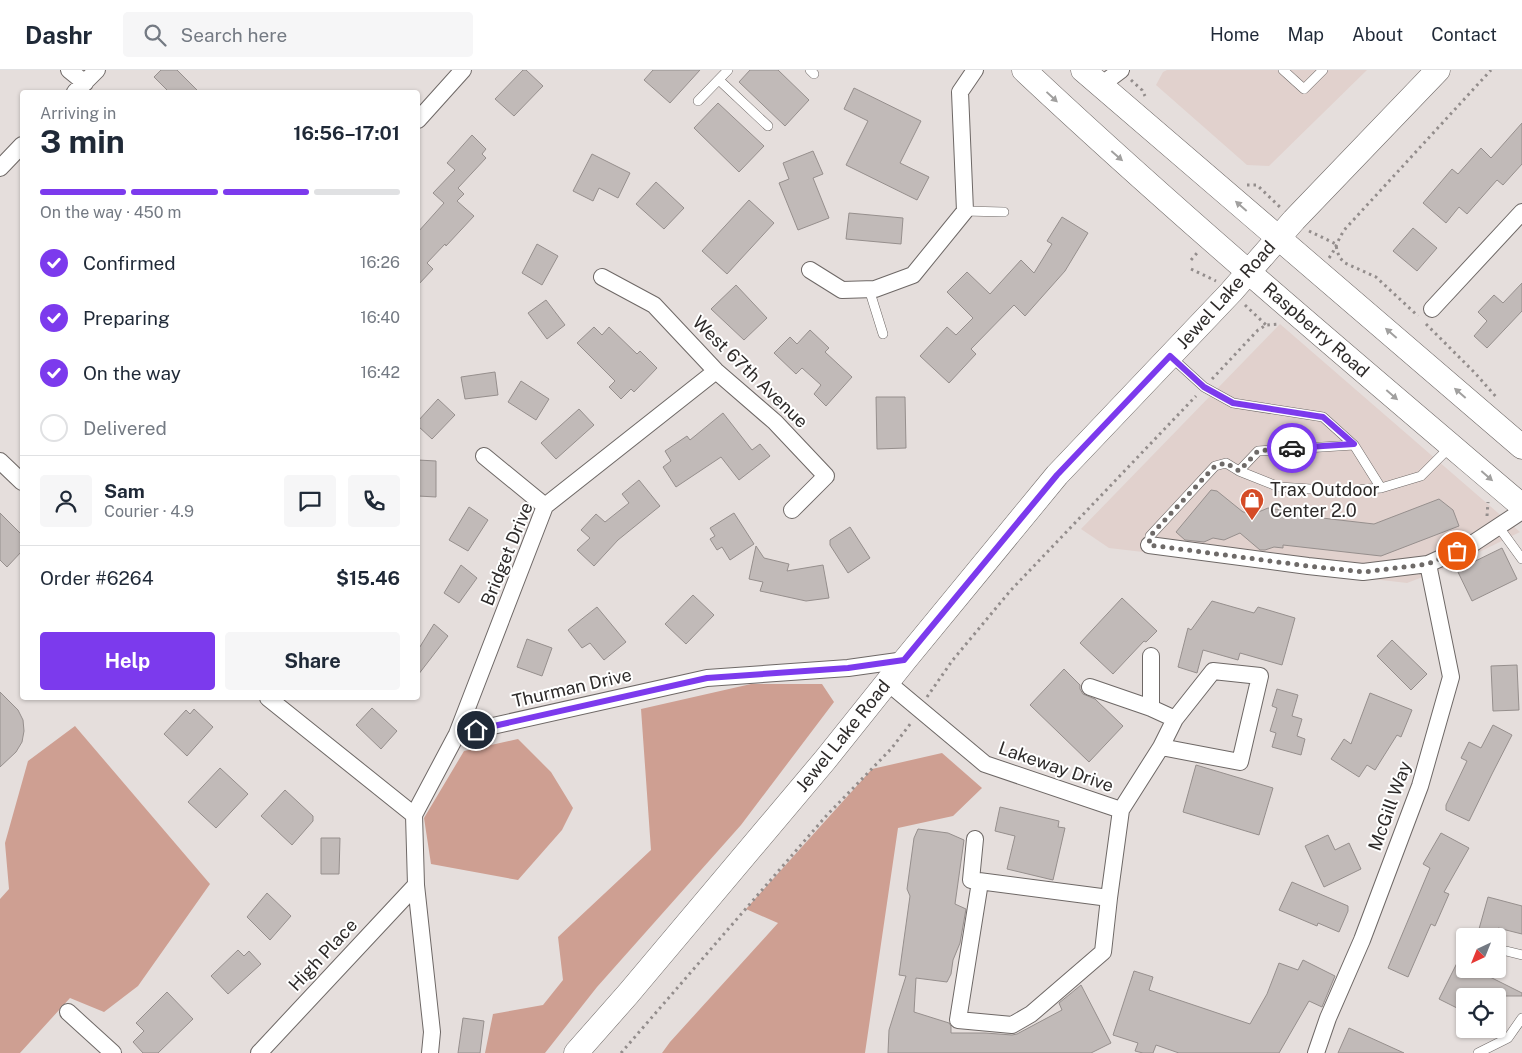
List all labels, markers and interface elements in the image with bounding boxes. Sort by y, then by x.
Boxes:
search box [123,12,473,57]
text: Dashr [25,21,93,49]
icon: search [141,21,169,49]
text: Search here [181,24,287,46]
text: Home [1210,24,1260,45]
text: Map [1288,24,1324,45]
text: About [1352,24,1403,45]
text: Contact [1431,24,1497,45]
one-way arrow [1046,91,1058,103]
text: Arriving in [40,104,116,123]
text: 16:56–17:01 [293,122,400,144]
text: 3 min [40,123,125,160]
one-way arrow [1110,150,1122,162]
one-way arrow [1236,200,1248,212]
text: On the way · 450 m [40,203,181,222]
street label: Jewel Lake Road [1172,236,1280,353]
icon: check [40,249,68,277]
text: Confirmed [83,252,176,274]
text: 16:26 [360,253,400,272]
street label: Raspberry Road [1259,278,1374,381]
icon: check [40,304,68,332]
text: Preparing [83,307,170,329]
text: 16:40 [360,308,400,327]
street label: West 67th Avenue [688,311,812,432]
one-way arrow [1384,328,1397,339]
icon: check [40,359,68,387]
text: On the way [83,362,181,384]
text: 16:42 [360,363,400,382]
one-way arrow [1454,388,1467,399]
one-way arrow [1386,389,1398,401]
text: Delivered [83,417,167,439]
courier [1267,423,1317,473]
icon: car [1278,434,1306,462]
one-way arrow [1480,470,1492,482]
button: person [40,475,92,527]
button: chat [284,475,336,527]
button: phone [348,475,400,527]
place label: Trax Outdoor Center 2.0 [1270,479,1380,521]
text: Sam [104,480,145,502]
shop icon: Trax Outdoor Center 2.0 [1239,487,1265,521]
street label: Bridget Drive [476,499,537,608]
text: Courier · 4.9 [104,502,194,521]
pin [1436,530,1478,572]
icon: bag [1443,537,1471,565]
text: Order #6264 [40,567,154,589]
text: $15.46 [336,567,400,589]
button: Help [40,632,215,690]
button: Share [225,632,400,690]
street label: Thurman Drive [510,664,634,711]
street label: Jewel Lake Road [791,676,894,796]
pin [455,709,497,751]
icon: home [462,716,490,744]
street label: Lakeway Drive [996,737,1116,796]
street label: McGill Way [1364,758,1416,853]
street label: High Place [284,914,361,995]
north arrow [1456,928,1506,978]
map controls [1456,928,1506,1038]
button: locate [1456,988,1506,1038]

